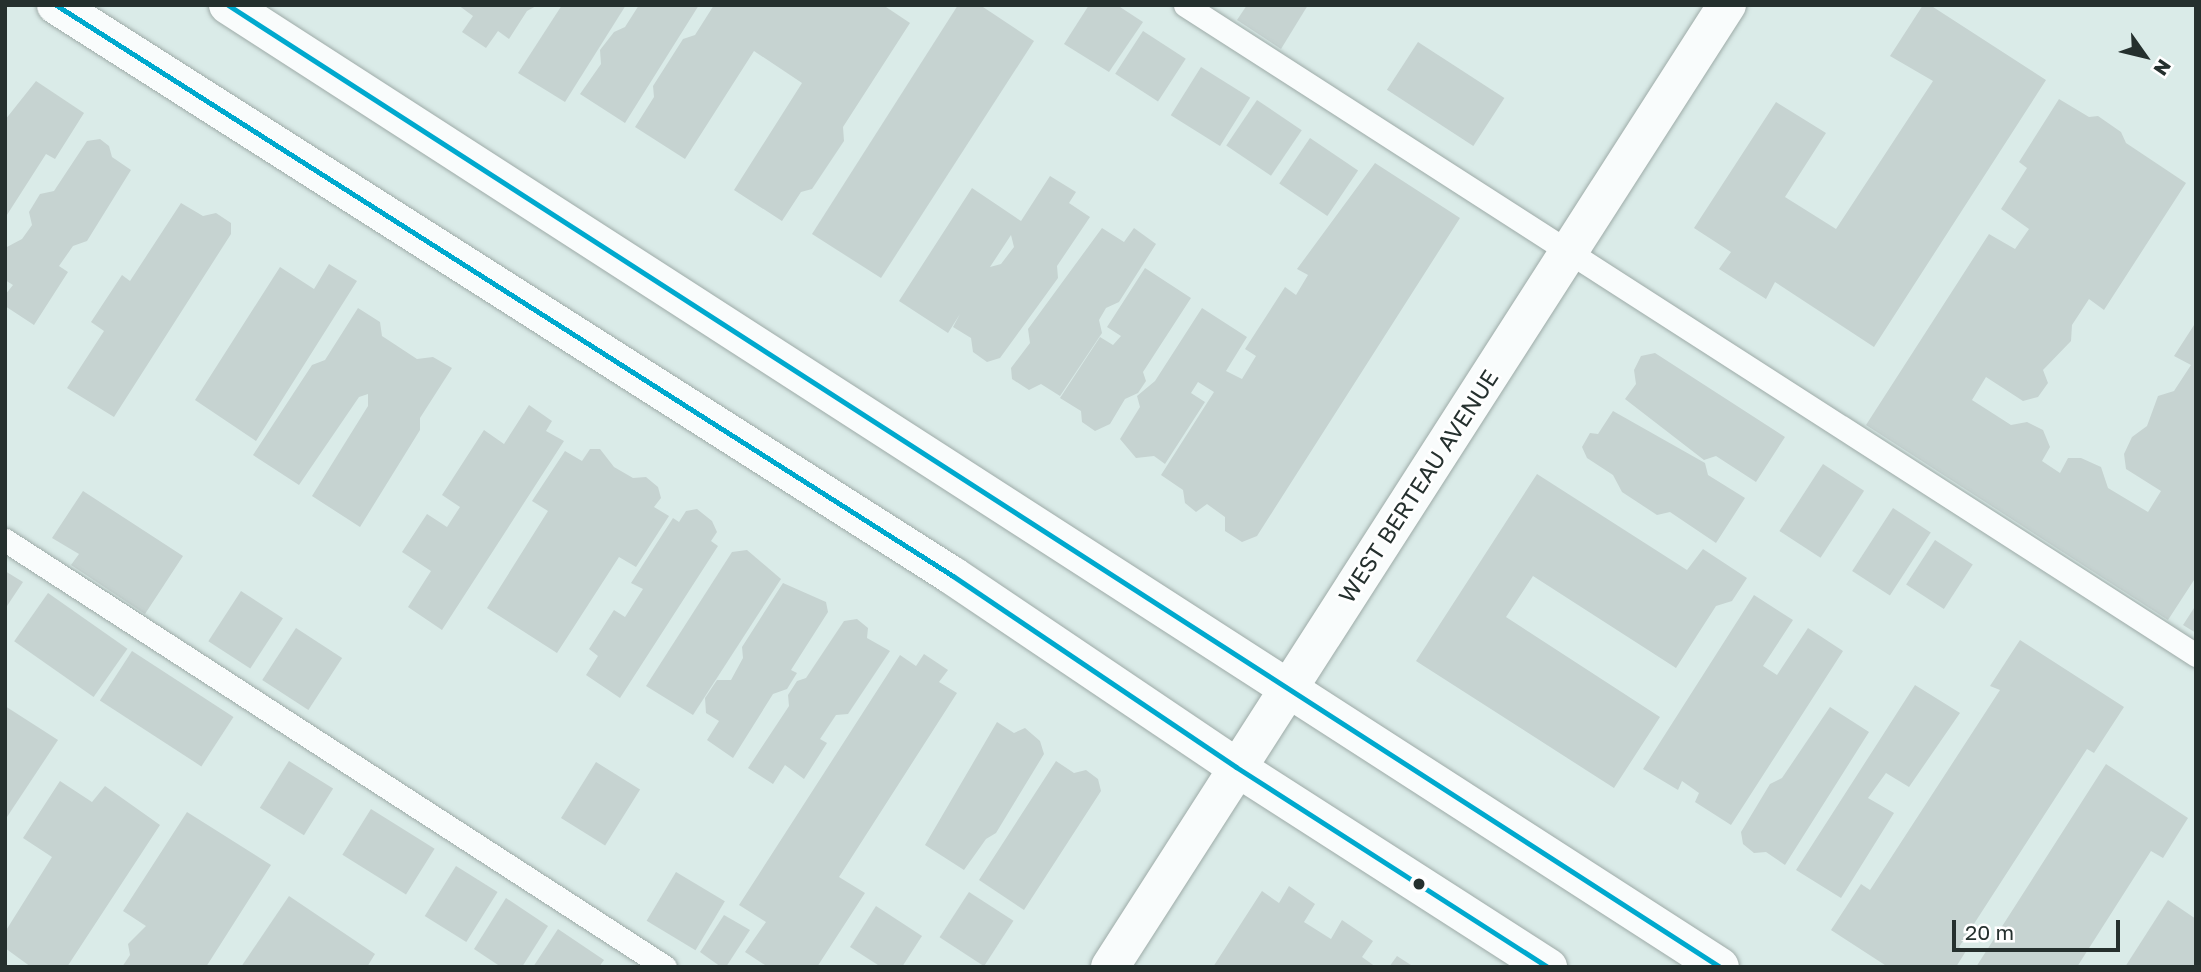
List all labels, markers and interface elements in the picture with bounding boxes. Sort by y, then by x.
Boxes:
north arrow [2110,21,2180,91]
text: N [2149,56,2176,80]
street label: WEST BERTEAU AVENUE [1332,364,1504,608]
unlabelled marker [1412,877,1426,891]
scale bar [1956,906,2124,950]
text: 20 m [1965,919,2014,945]

